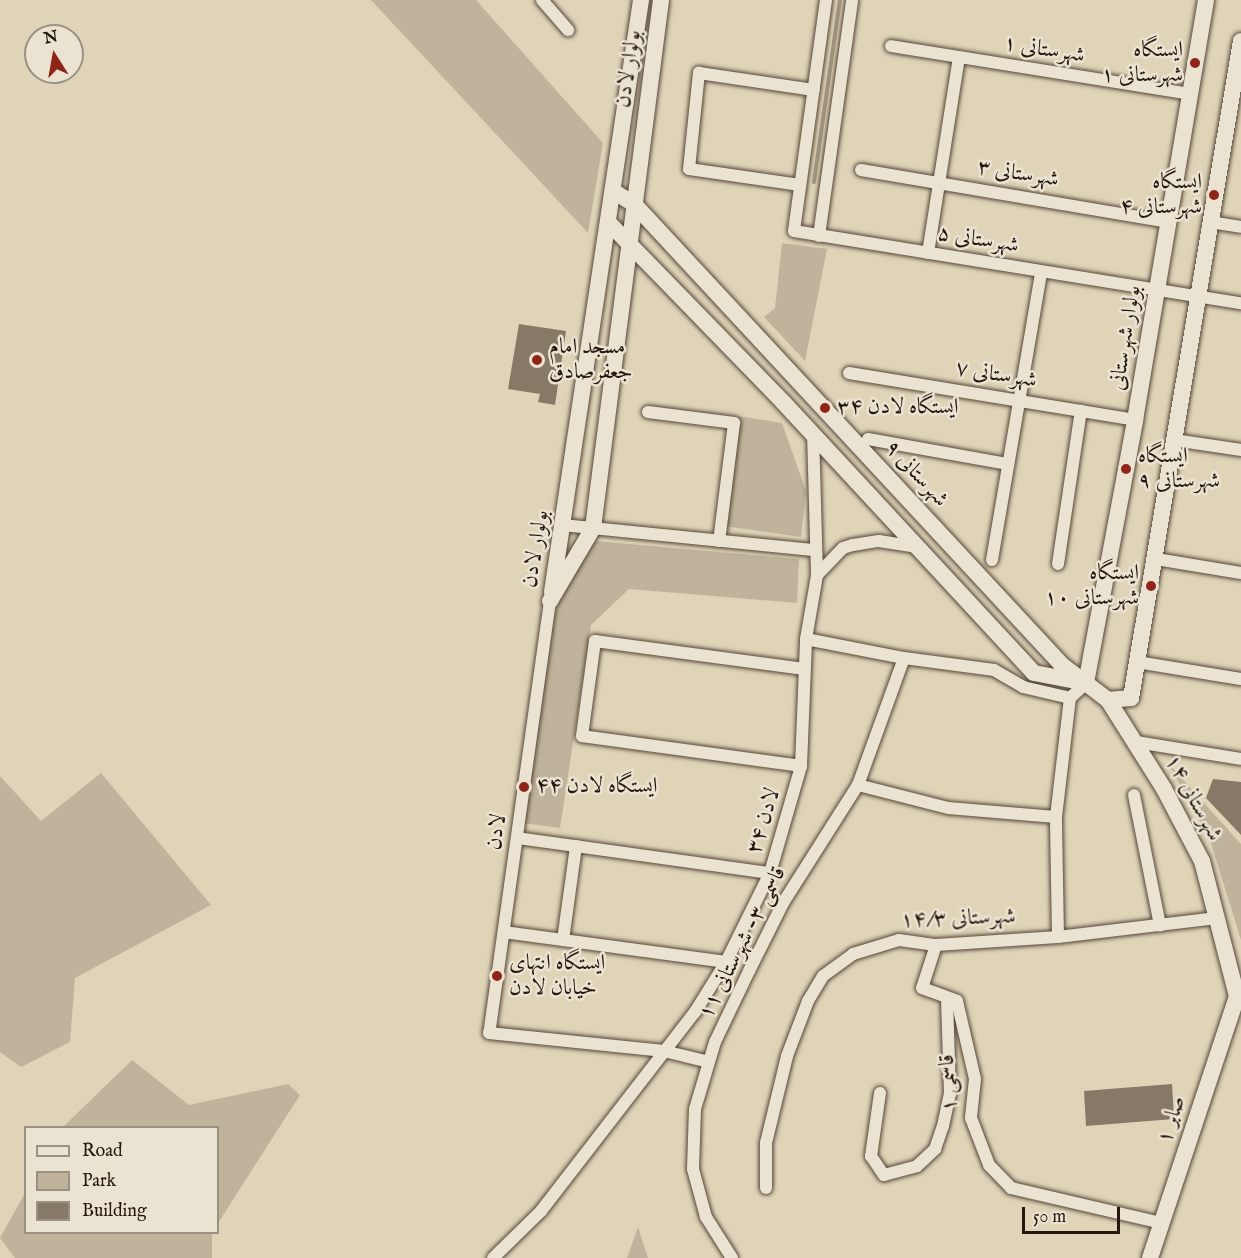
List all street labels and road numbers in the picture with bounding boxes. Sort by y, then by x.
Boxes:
street label: بولوار لادن [610,28,648,110]
street label: شهرستانی ۱ [1001,31,1087,69]
street label: شهرستانی ۳ [975,155,1061,193]
street label: شهرستانی ۵ [935,221,1021,259]
street label: بولوار شهرستانی [1105,284,1147,392]
street label: شهرستانی ۷ [953,356,1039,394]
street label: شهرستانی ۹ [878,435,954,513]
street label: بولوار لادن [517,508,555,590]
street label: شهرستانی ۱۴ [1158,750,1228,846]
street label: لادن ۳۴ [742,785,786,857]
street label: لادن [481,812,513,852]
street label: قاسمی ۳- شهرستانی ۱۱ [693,862,793,1024]
street label: شهرستانی ۱۴/۳ [900,904,1016,934]
street label: قاسمی ۱ [934,1054,964,1112]
street label: صابر ۱ [1152,1093,1192,1147]

